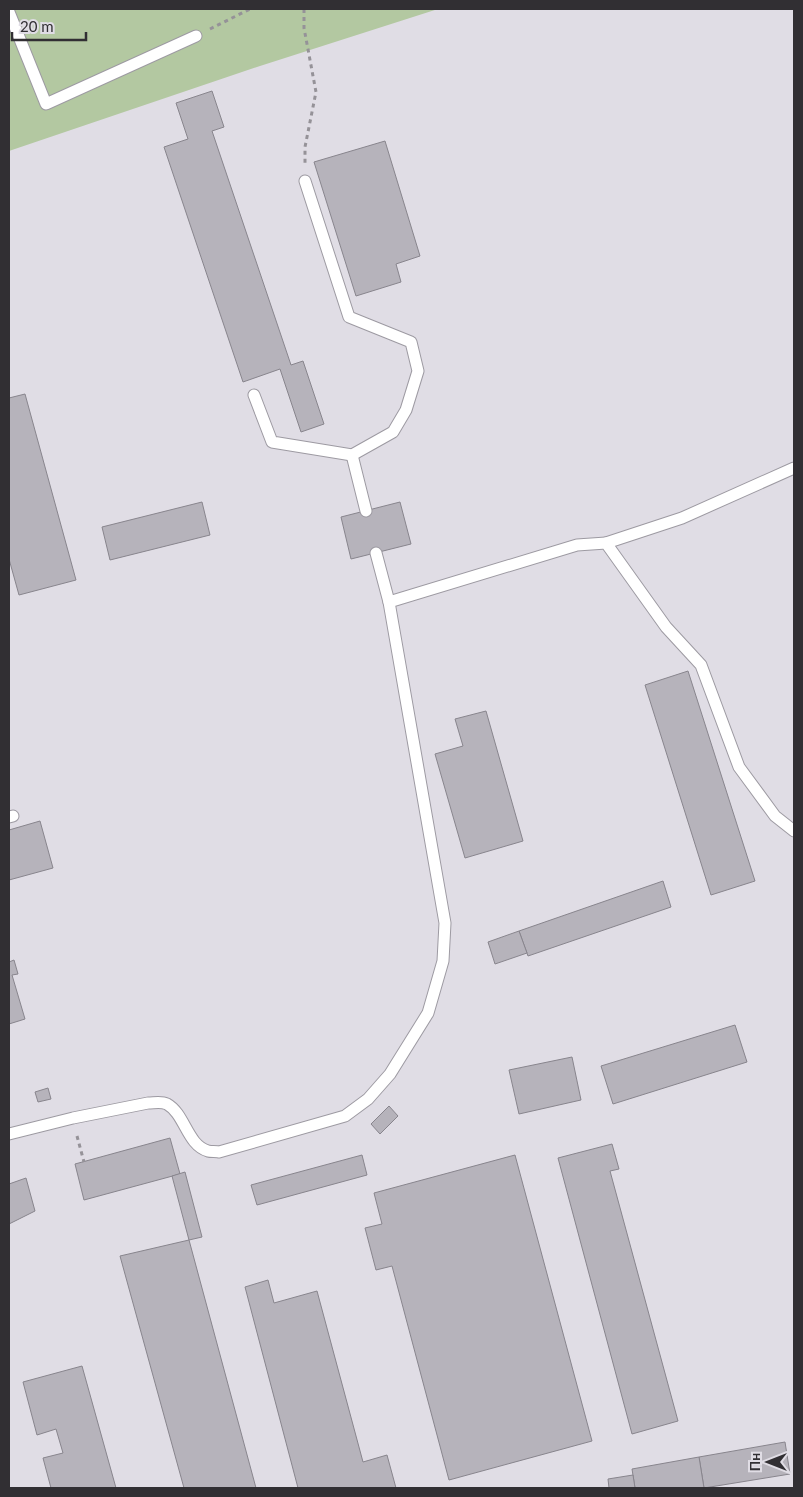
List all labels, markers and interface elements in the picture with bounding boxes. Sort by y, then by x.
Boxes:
scale bar [12,10,86,42]
text: 20 m [20,17,54,35]
north arrow [743,1437,793,1487]
text: Пн [746,1453,763,1471]

